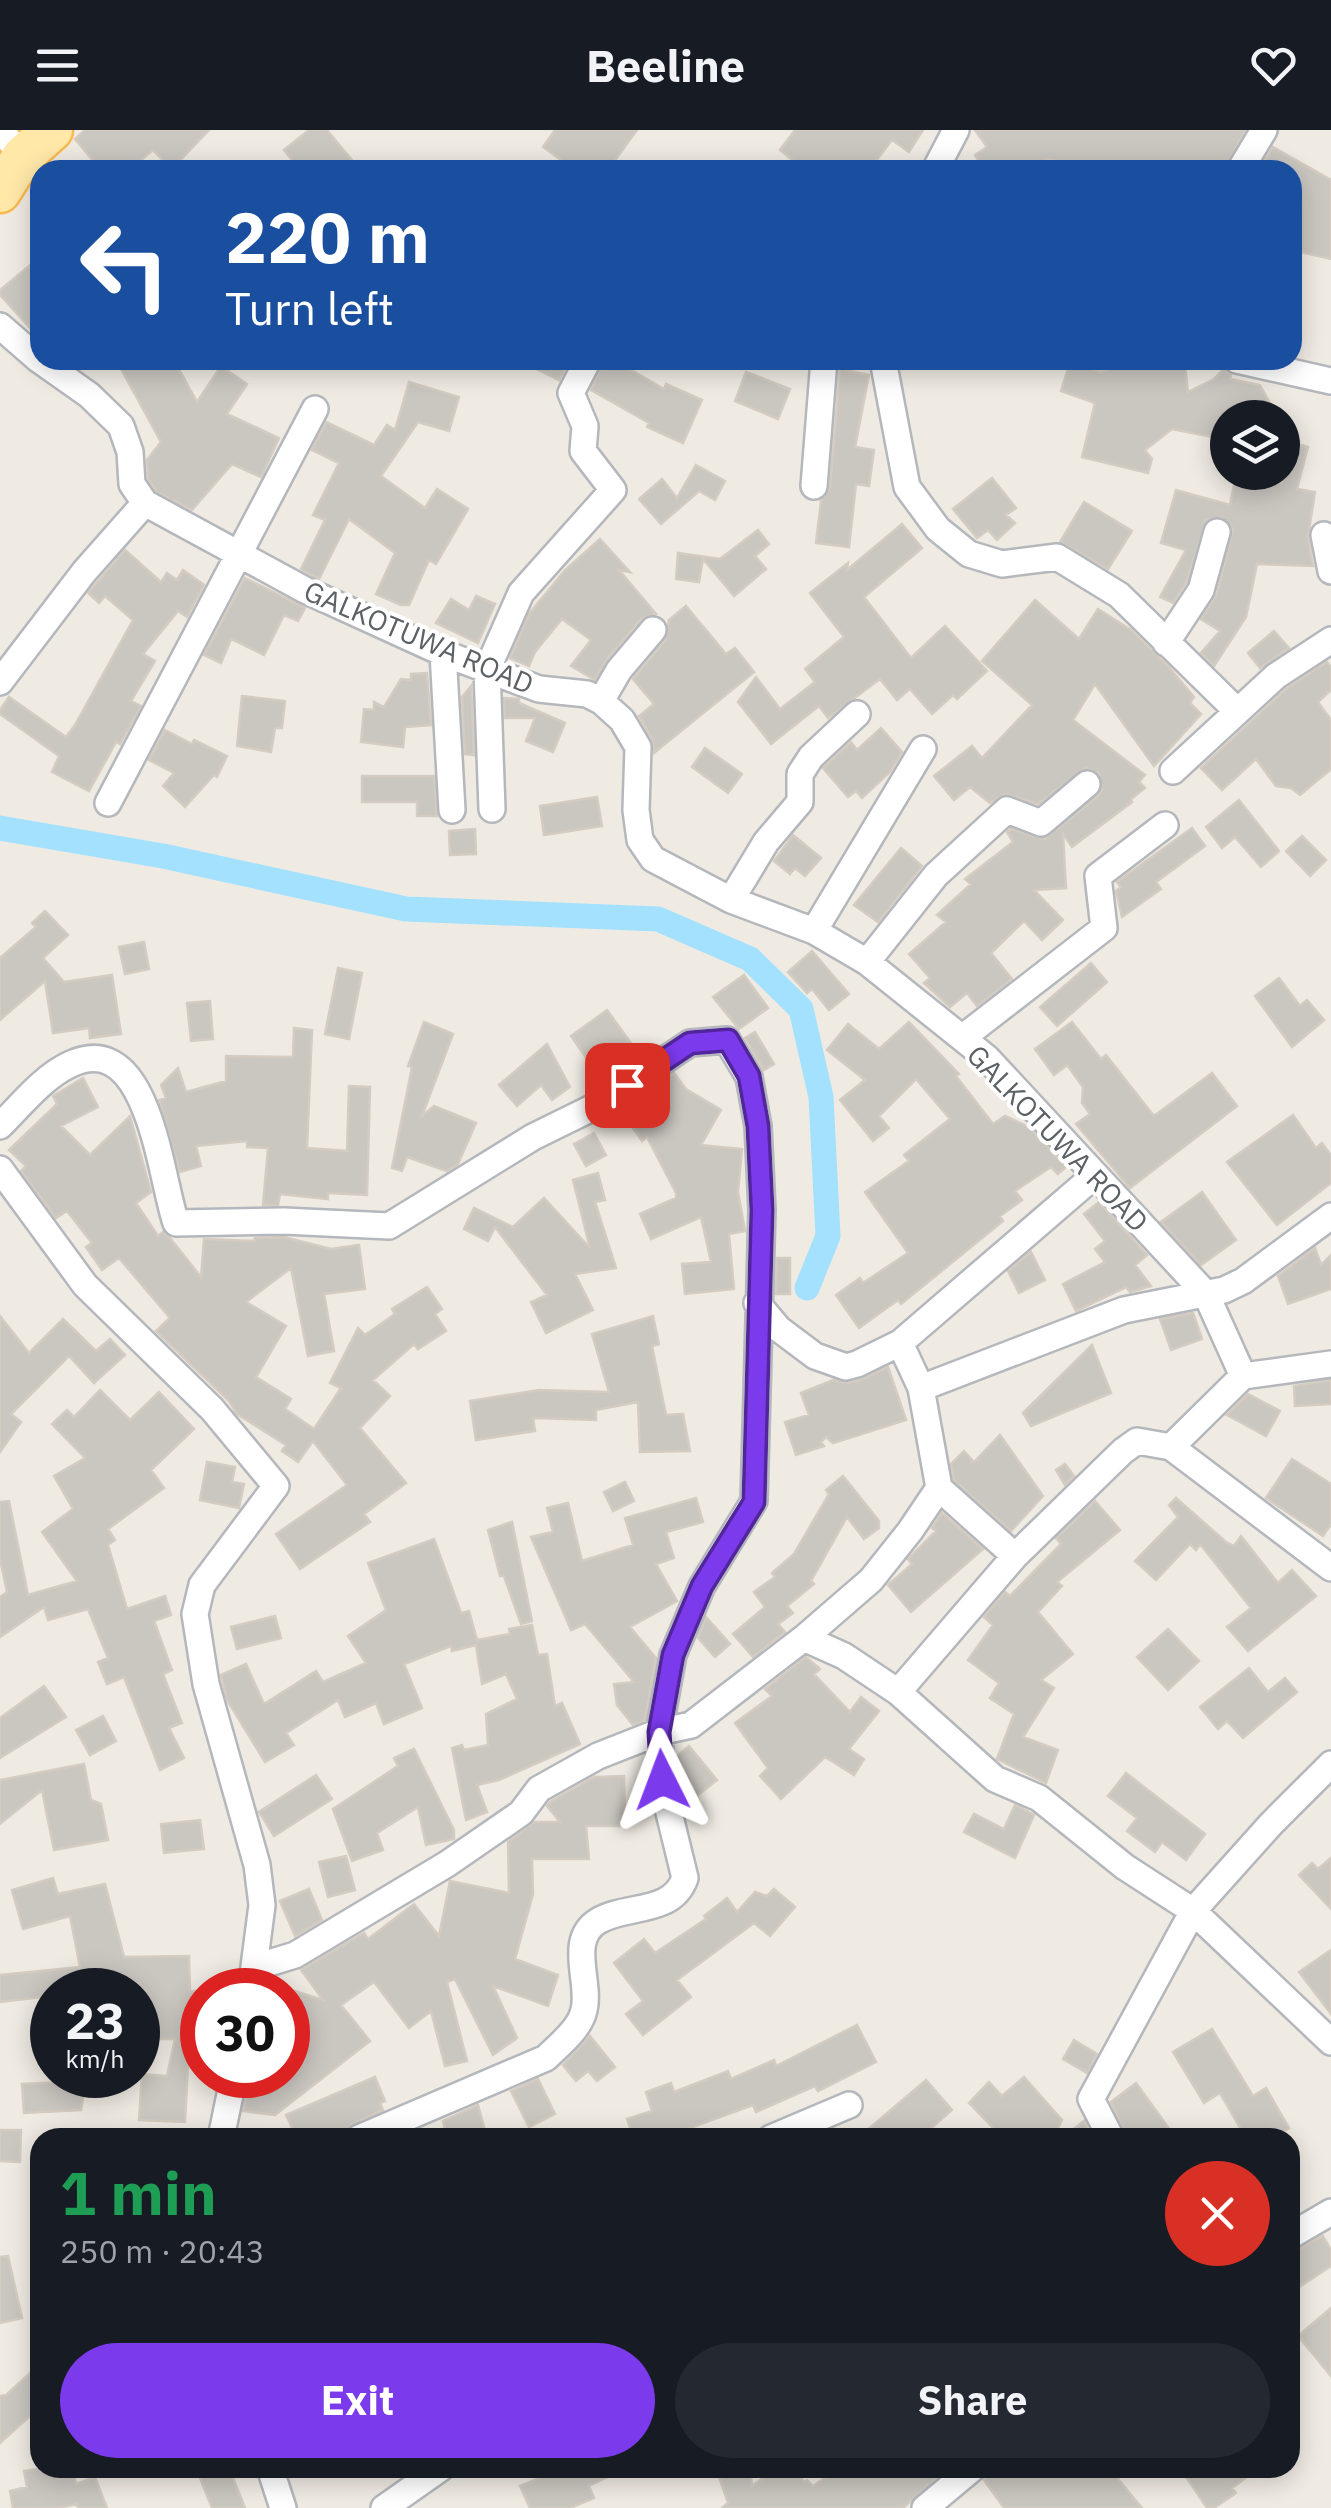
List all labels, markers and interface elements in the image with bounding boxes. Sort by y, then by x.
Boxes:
text: Beeline [586,36,745,94]
icon: menu [30,38,85,93]
icon: heart [1246,38,1301,93]
text: 220 m [225,191,430,282]
icon: left [60,200,190,330]
text: Turn left [225,279,394,337]
map controls [1210,400,1300,490]
button: layers [1210,400,1300,490]
street label: GALKOTUWA ROAD [299,572,539,702]
street label: GALKOTUWA ROAD [959,1037,1157,1239]
pin [585,1043,670,1128]
icon: arrive [600,1058,655,1113]
position arrow [610,1728,714,1832]
speed limit sign: 30 [180,1968,310,2098]
text: 23 [65,1988,125,2053]
text: km/h [66,2042,124,2075]
text: 1 min [60,2153,217,2232]
button: close [1165,2161,1270,2266]
text: 250 m · 20:43 [60,2230,265,2272]
button: Exit [60,2343,655,2458]
button: Share [675,2343,1270,2458]

